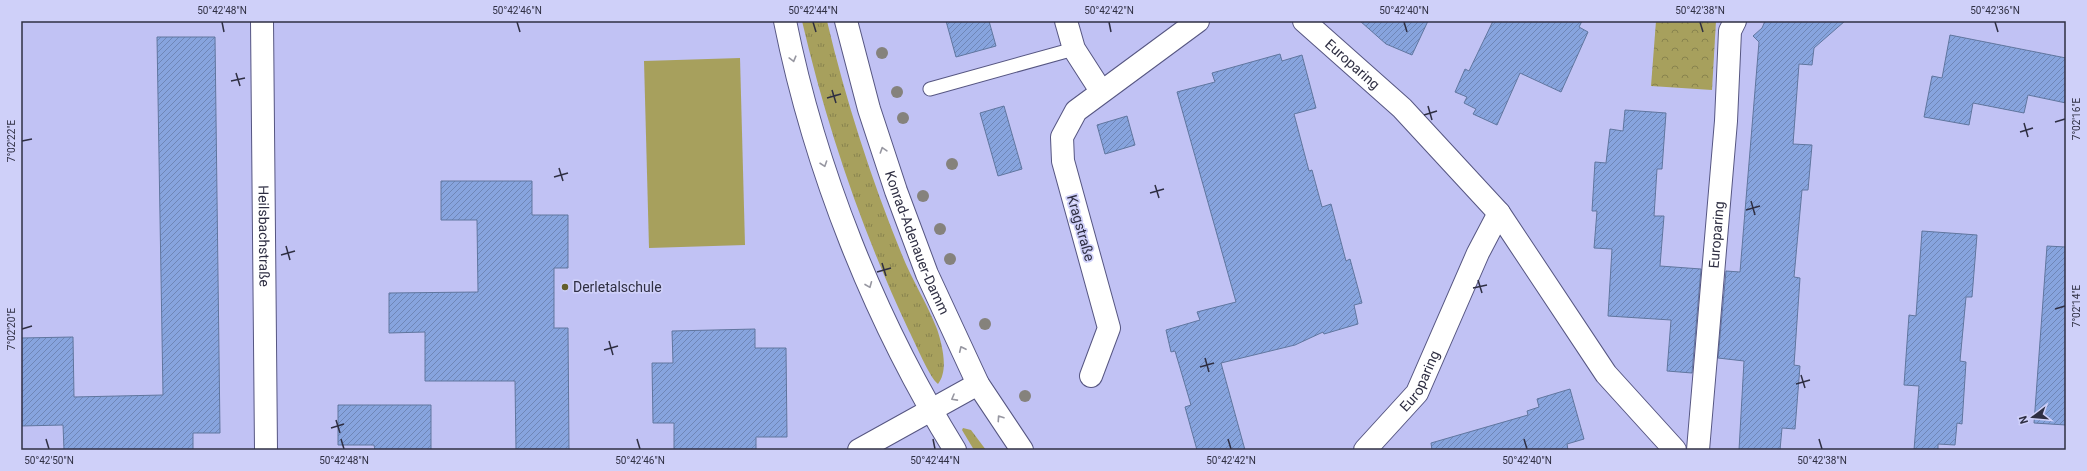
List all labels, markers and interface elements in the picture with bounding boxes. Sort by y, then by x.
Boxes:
text: 50°42'48"N [197,5,247,16]
text: 50°42'46"N [492,5,542,16]
text: 50°42'44"N [788,5,838,16]
text: 50°42'42"N [1084,5,1134,16]
text: 50°42'40"N [1379,5,1429,16]
text: 50°42'38"N [1675,5,1725,16]
text: 50°42'36"N [1970,5,2020,16]
street label: Europaring [1322,36,1383,93]
one-way arrow [789,56,797,62]
text: 7°02'16"E [2071,97,2082,140]
text: 7°02'22"E [6,119,17,162]
one-way arrow [879,147,887,154]
one-way arrow [819,160,828,167]
street label: Konrad-Adenauer-Damm [882,169,953,317]
street label: Heilsbachstraße [256,185,272,287]
street label: Kragstraße [1064,193,1098,263]
street label: Europaring [1705,201,1727,269]
place label: Derletalschule [573,279,662,295]
marker: Derletalschule [560,282,570,292]
one-way arrow [865,282,873,289]
text: 7°02'14"E [2071,284,2082,327]
text: 7°02'20"E [6,307,17,350]
one-way arrow [959,346,967,353]
street label: Europaring [1396,348,1443,415]
one-way arrow [951,393,958,400]
north arrow [2013,397,2053,437]
text: N [2016,414,2031,425]
one-way arrow [998,415,1005,422]
text: 50°42'50"N [24,455,74,466]
text: 50°42'48"N [319,455,369,466]
text: 50°42'46"N [615,455,665,466]
text: 50°42'44"N [910,455,960,466]
text: 50°42'42"N [1206,455,1256,466]
text: 50°42'40"N [1502,455,1552,466]
text: 50°42'38"N [1797,455,1847,466]

